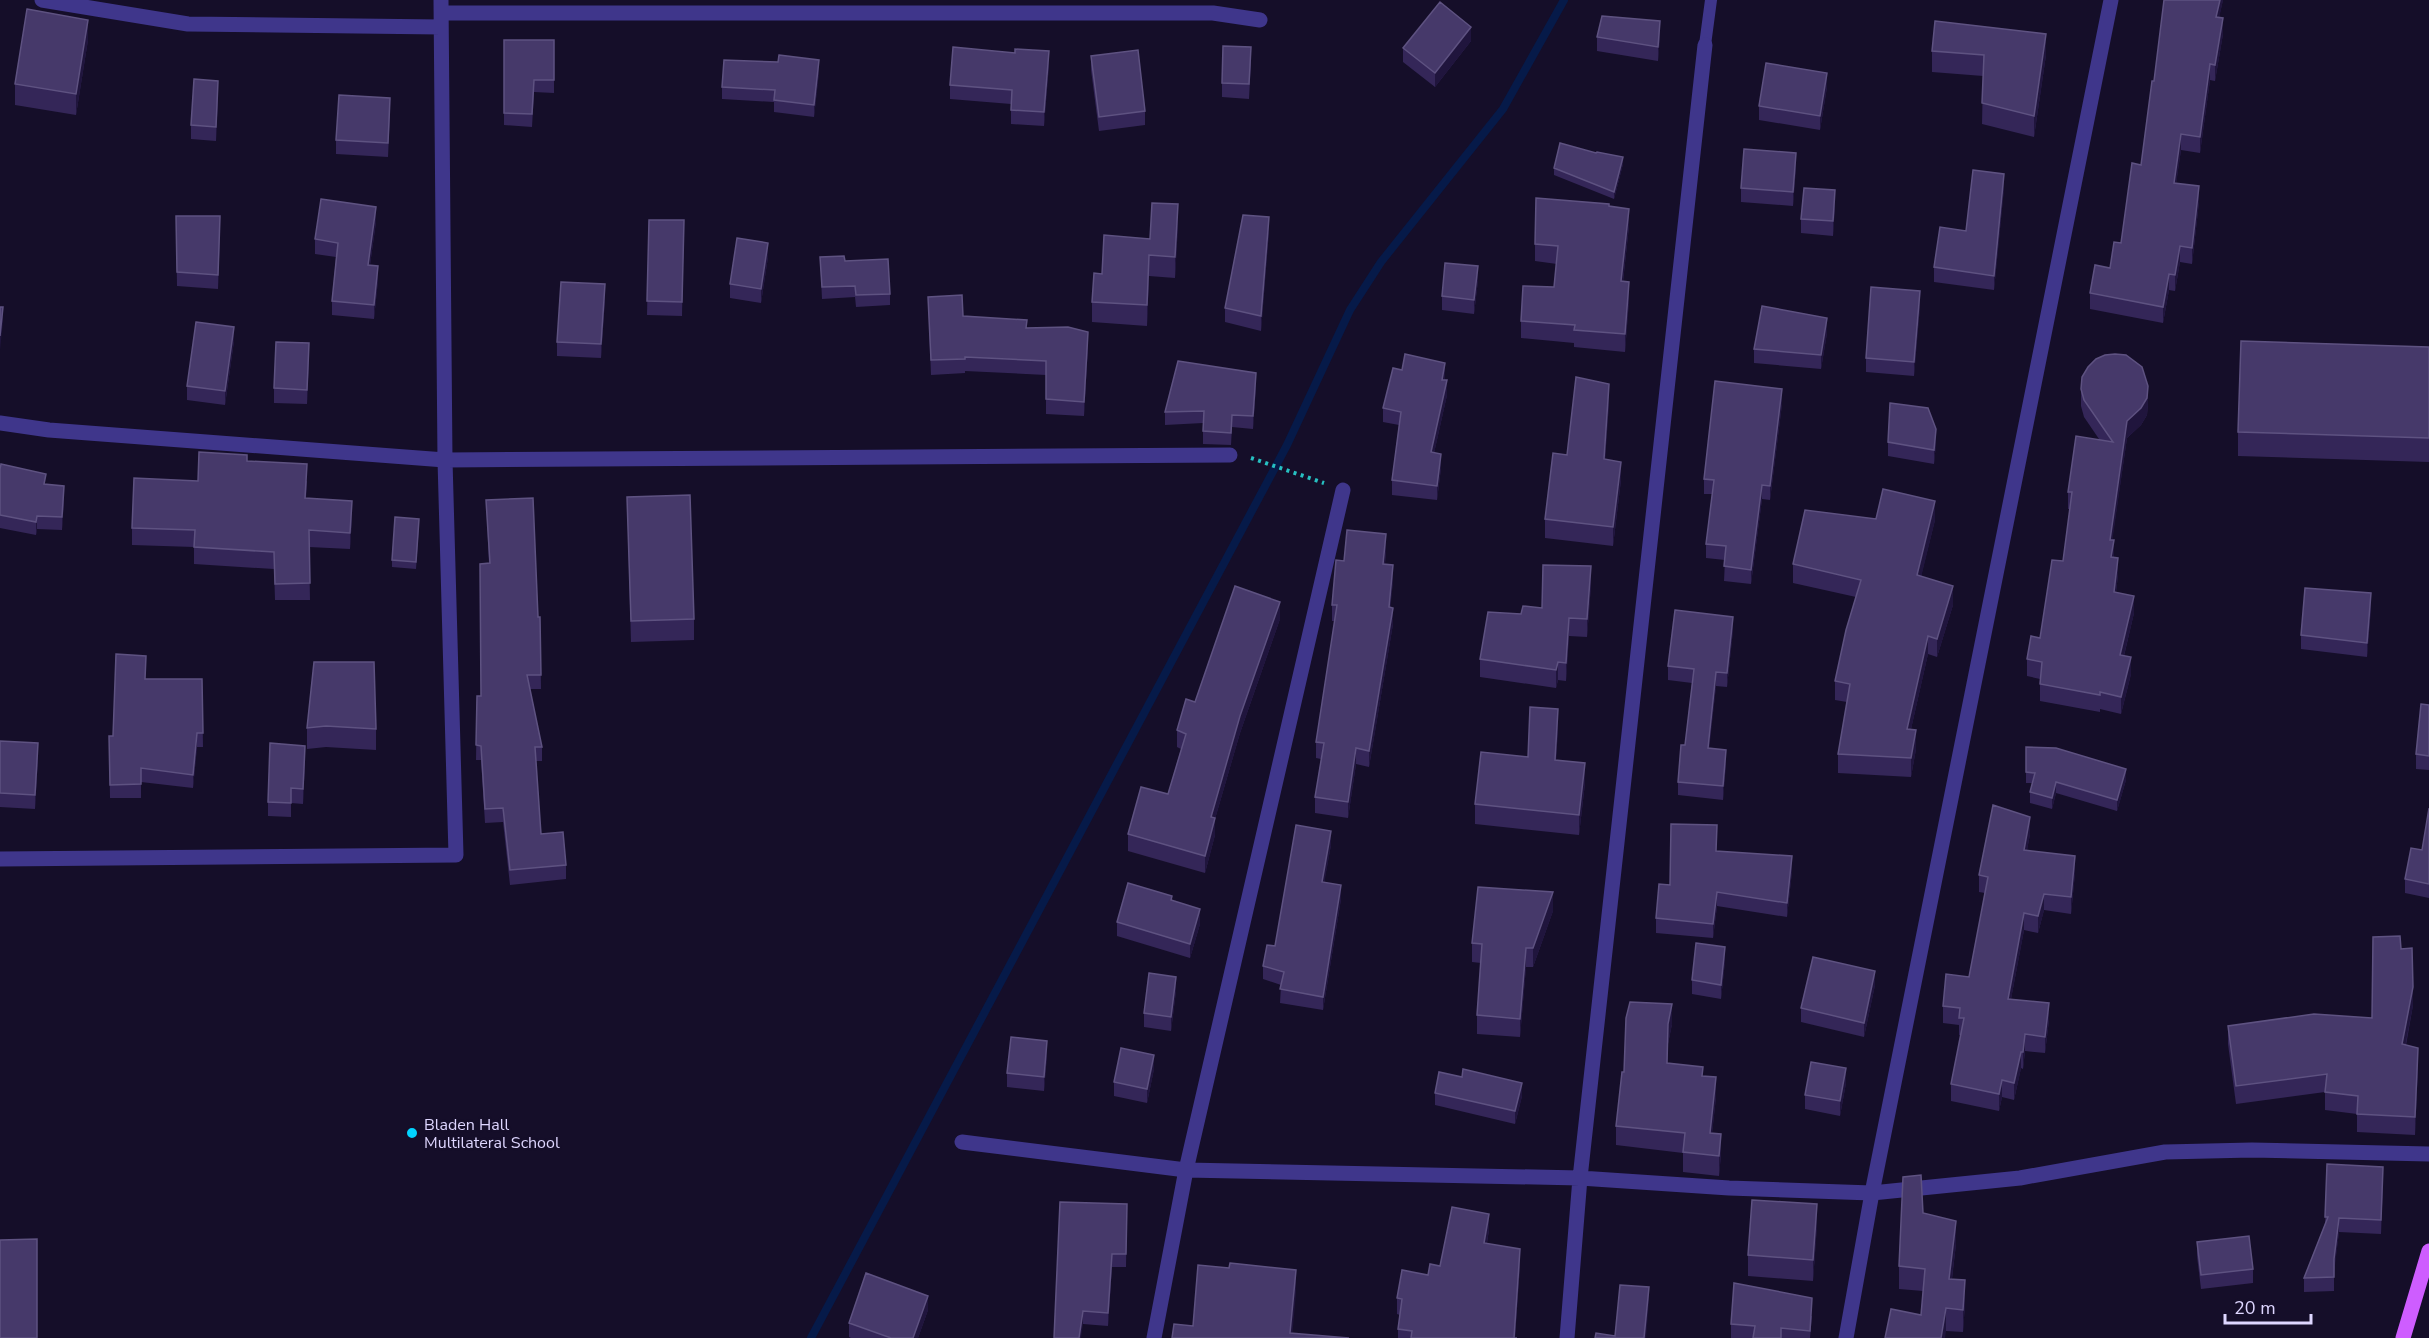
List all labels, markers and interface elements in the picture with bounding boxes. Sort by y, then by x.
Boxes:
place label: Bladen Hall Multilateral School [424,1114,560,1154]
marker: Bladen Hall Multilateral School [405,1126,419,1140]
scale bar [2225,1287,2310,1325]
text: 20 m [2234,1296,2276,1320]

